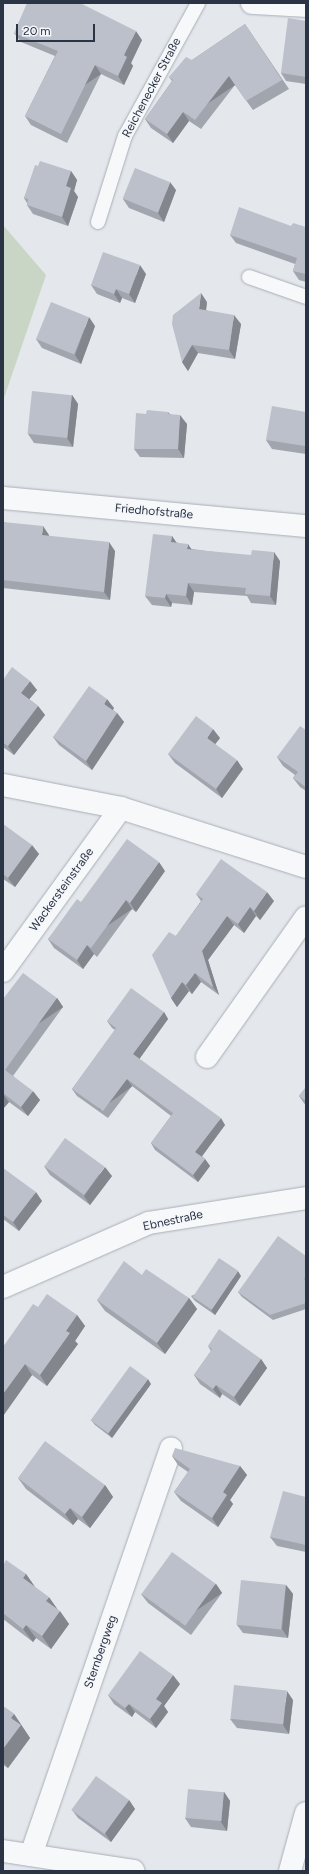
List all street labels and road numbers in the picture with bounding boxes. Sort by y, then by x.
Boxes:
street label: Reichenecker Straße [120,36,184,140]
street label: Friedhofstraße [114,501,194,523]
street label: Wackersteinstraße [27,845,97,935]
street label: Ebnestraße [142,1208,204,1234]
street label: Sternbergweg [82,1613,120,1691]

